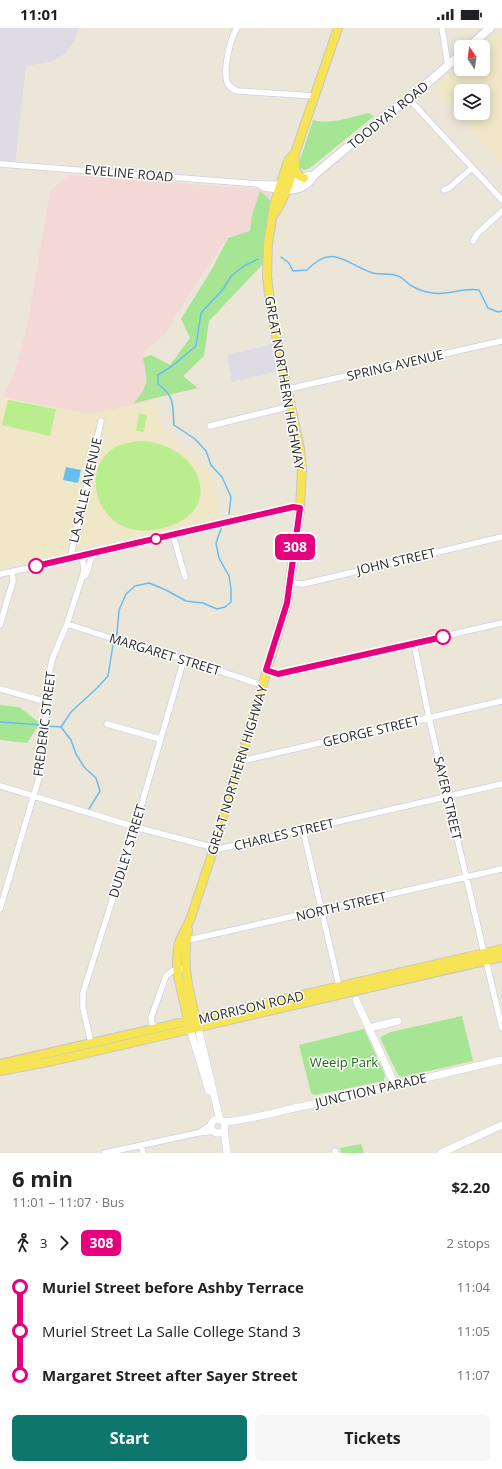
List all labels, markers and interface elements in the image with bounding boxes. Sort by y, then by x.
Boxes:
text: 11:01 [20,4,59,24]
north arrow [454,40,490,76]
map controls [454,40,490,120]
street label: TOODYAY ROAD [344,77,432,153]
button: layers [454,84,490,120]
street label: EVELINE ROAD [84,160,174,186]
street label: GREAT NORTHERN HIGHWAY [261,295,309,472]
street label: SPRING AVENUE [345,345,445,385]
street label: LA SALLE AVENUE [64,436,106,544]
unlabelled marker [150,533,162,545]
line badge: 308 [272,534,318,560]
text: 308 [283,537,307,556]
street label: JOHN STREET [353,543,438,579]
unlabelled marker [28,558,44,574]
street label: MARGARET STREET [107,629,224,680]
unlabelled marker [435,629,451,645]
street label: FREDERIC STREET [29,670,59,778]
street label: GREAT NORTHERN HIGHWAY [203,682,272,857]
street label: GEORGE STREET [321,711,422,751]
street label: SAYER STREET [430,754,467,842]
street label: DUDLEY STREET [104,801,150,900]
street label: CHARLES STREET [232,814,337,854]
street label: NORTH STREET [294,887,389,925]
street label: MORRISON ROAD [197,986,305,1028]
park label: Weeip Park [310,1053,378,1071]
street label: JUNCTION PARADE [312,1068,429,1112]
text: 6 min [12,1163,73,1193]
text: $2.20 [451,1177,490,1197]
text: 11:01 – 11:07 · Bus [12,1193,124,1211]
icon: walk [12,1232,34,1254]
icon: forward [53,1232,75,1254]
text: 308 [89,1233,113,1252]
text: 3 [40,1234,47,1252]
text: 2 stops [446,1234,490,1252]
text: Muriel Street before Ashby Terrace [42,1277,304,1297]
text: 11:04 [457,1278,490,1296]
text: Muriel Street La Salle College Stand 3 [42,1321,301,1341]
text: 11:05 [457,1322,490,1340]
text: Margaret Street after Sayer Street [42,1365,298,1385]
text: 11:07 [457,1366,490,1384]
button: Start [12,1415,247,1461]
button: Tickets [255,1415,490,1461]

